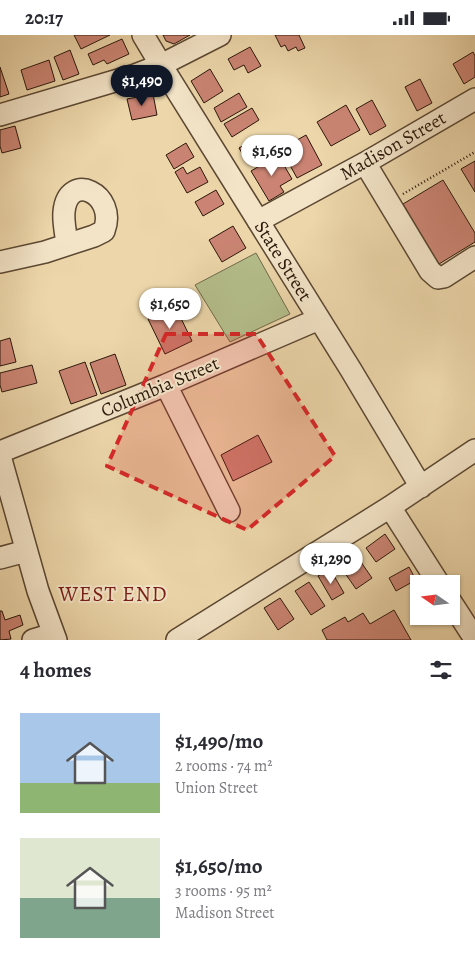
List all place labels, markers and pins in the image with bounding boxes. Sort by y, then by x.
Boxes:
pin: $1,490 [101,65,183,107]
pin: $1,650 [231,135,313,177]
pin: $1,650 [129,287,211,330]
pin: $1,290 [290,543,372,585]

